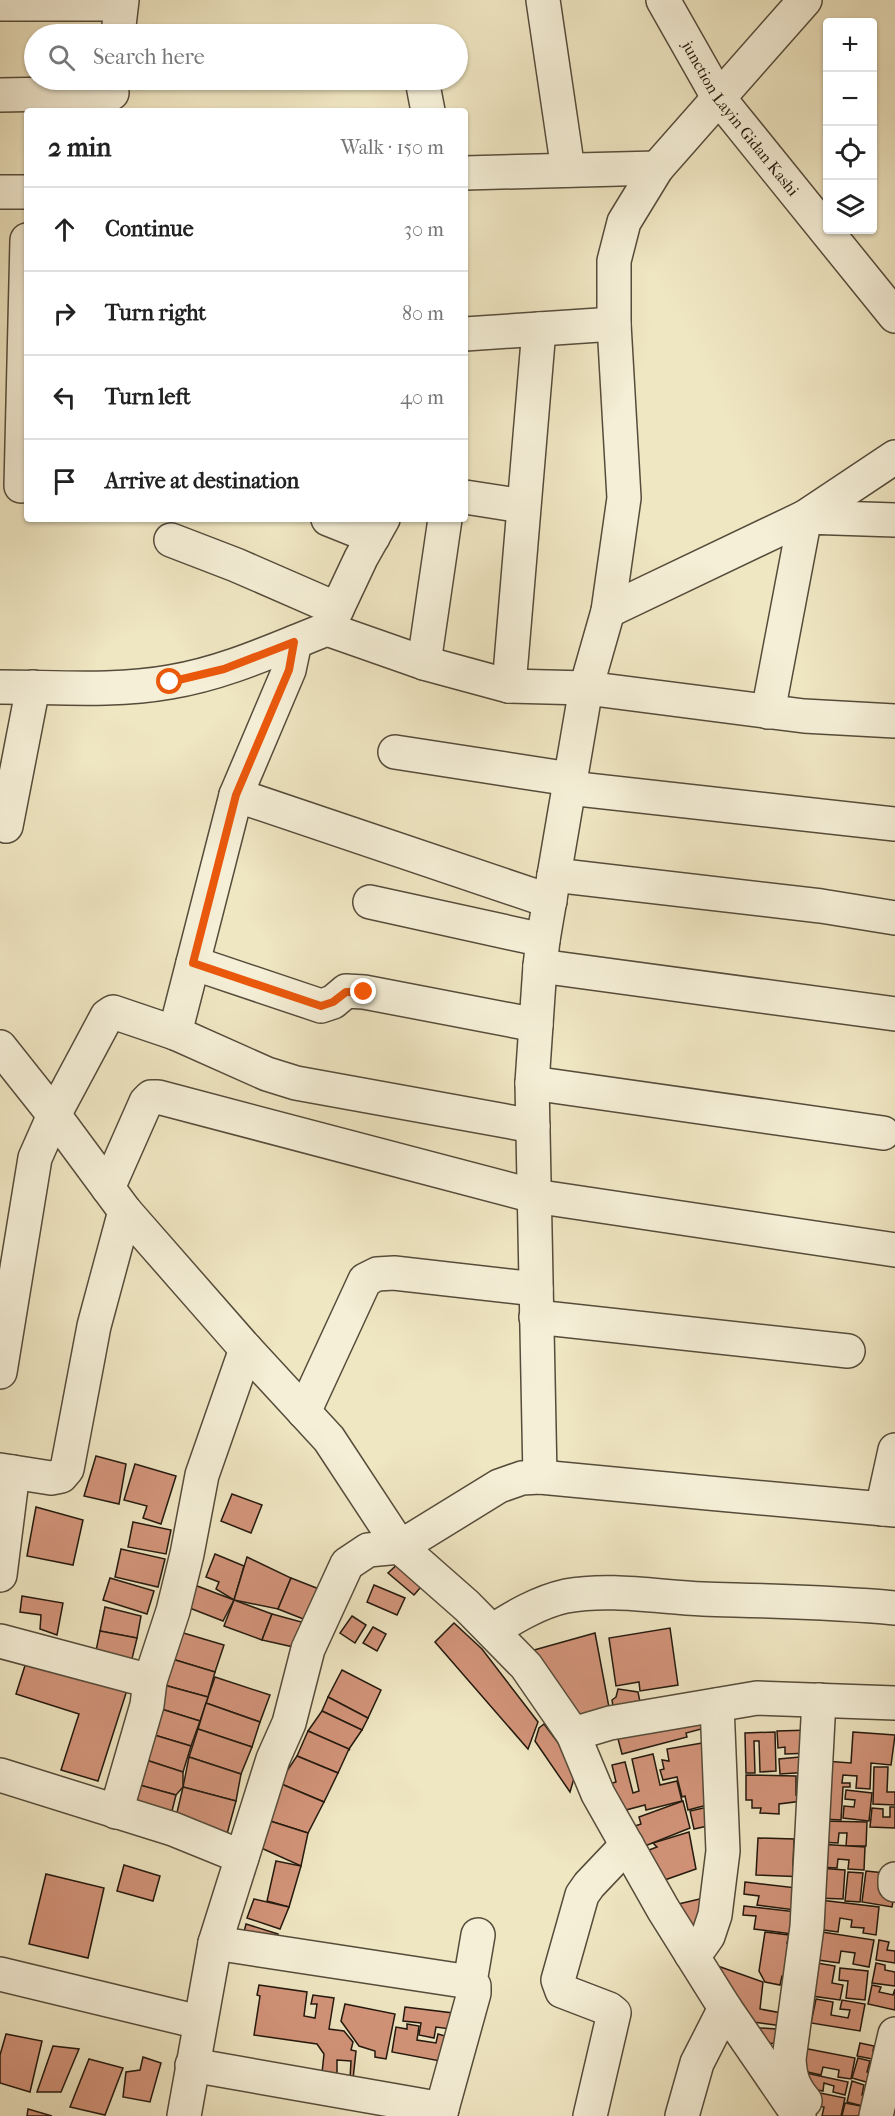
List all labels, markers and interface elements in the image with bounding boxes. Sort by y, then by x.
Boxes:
map controls [823,18,877,234]
button: + [823,18,877,72]
search box [24,24,468,90]
street label: junction Layin Gidan Kashi [678,36,803,200]
icon: search [45,41,78,74]
text: Search here [93,44,205,70]
button: − [823,72,877,126]
button: locate [823,126,877,180]
text: 2 min [48,132,111,163]
text: Walk · 150 m [340,136,444,159]
button: layers [823,180,877,234]
icon: ahead [48,213,81,246]
text: Continue [105,216,194,242]
text: 30 m [404,218,444,241]
icon: right [48,297,81,330]
text: Turn right [105,300,206,326]
text: 80 m [402,302,444,325]
icon: left [48,381,81,414]
text: Turn left [105,384,191,410]
text: 40 m [400,386,444,409]
icon: arrive [48,465,81,498]
text: Arrive at destination [105,468,299,494]
route start [156,668,182,694]
route end [350,978,376,1004]

